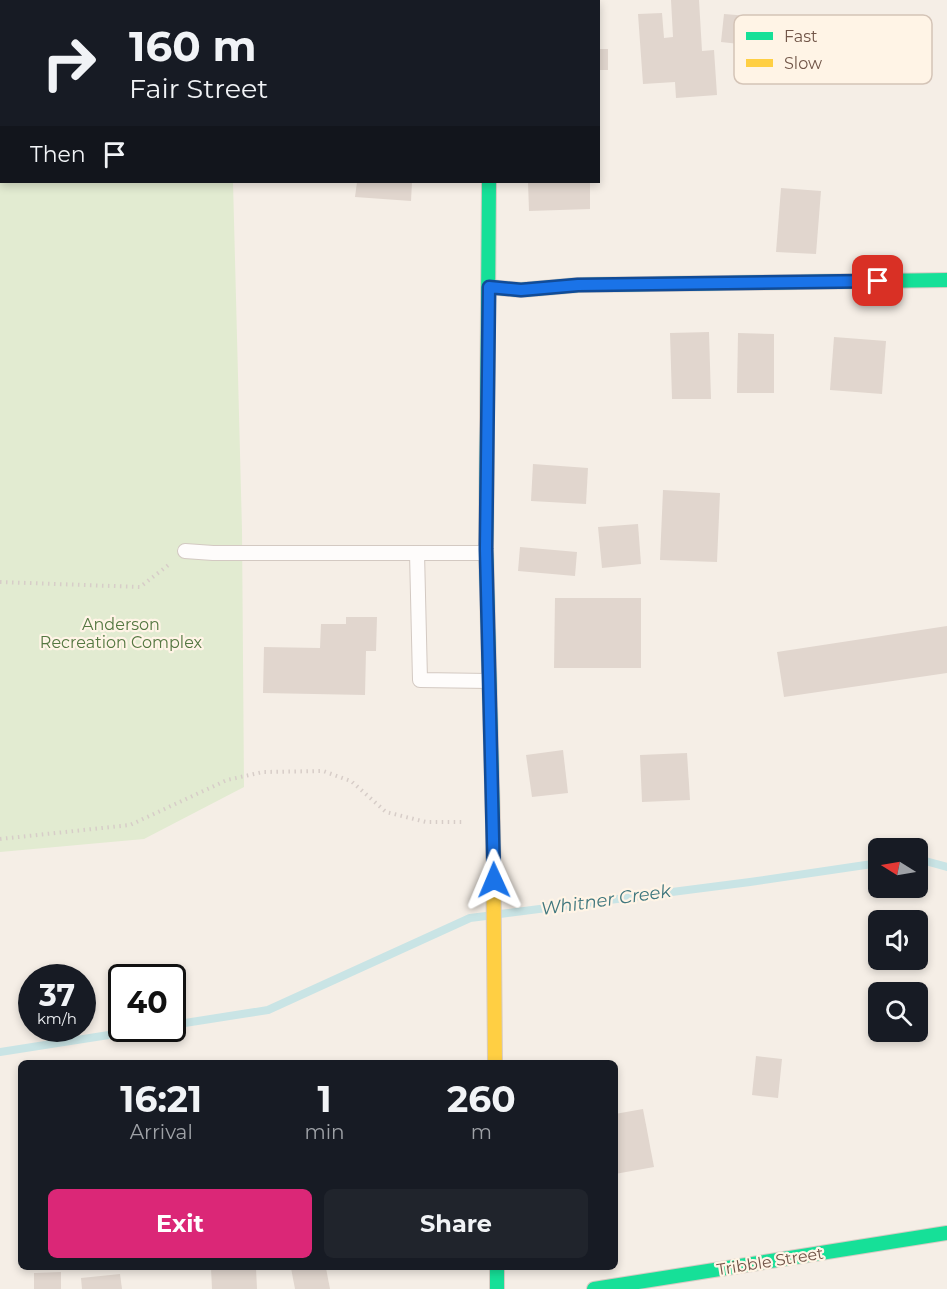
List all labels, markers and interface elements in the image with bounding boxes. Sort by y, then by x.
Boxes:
legend [734,15,932,84]
text: 160 m [129,20,257,72]
icon: right [30,24,108,102]
text: Fast [784,27,818,46]
text: Slow [784,54,822,73]
text: Fair Street [129,72,268,105]
icon: arrive [98,138,131,171]
text: Then [30,141,86,168]
pin [852,255,903,306]
icon: arrive [861,264,894,297]
park label: Anderson Recreation Complex [40,615,203,652]
north arrow [868,838,928,898]
map controls [868,838,928,1042]
position arrow [462,848,526,912]
water label: Whitner Creek [540,880,674,920]
button: sound [868,910,928,970]
speed limit sign: 40 [108,964,186,1042]
text: 37 [39,977,75,1014]
button: search [868,982,928,1042]
text: km/h [37,1009,77,1028]
text: 16:21 [120,1077,202,1121]
text: 1 [318,1077,332,1121]
text: 260 [447,1077,516,1121]
text: Arrival [130,1120,193,1144]
text: min [305,1120,345,1144]
text: m [471,1120,492,1144]
button: Exit [48,1189,312,1258]
button: Share [324,1189,588,1258]
street label: Tribble Street [715,1244,825,1279]

